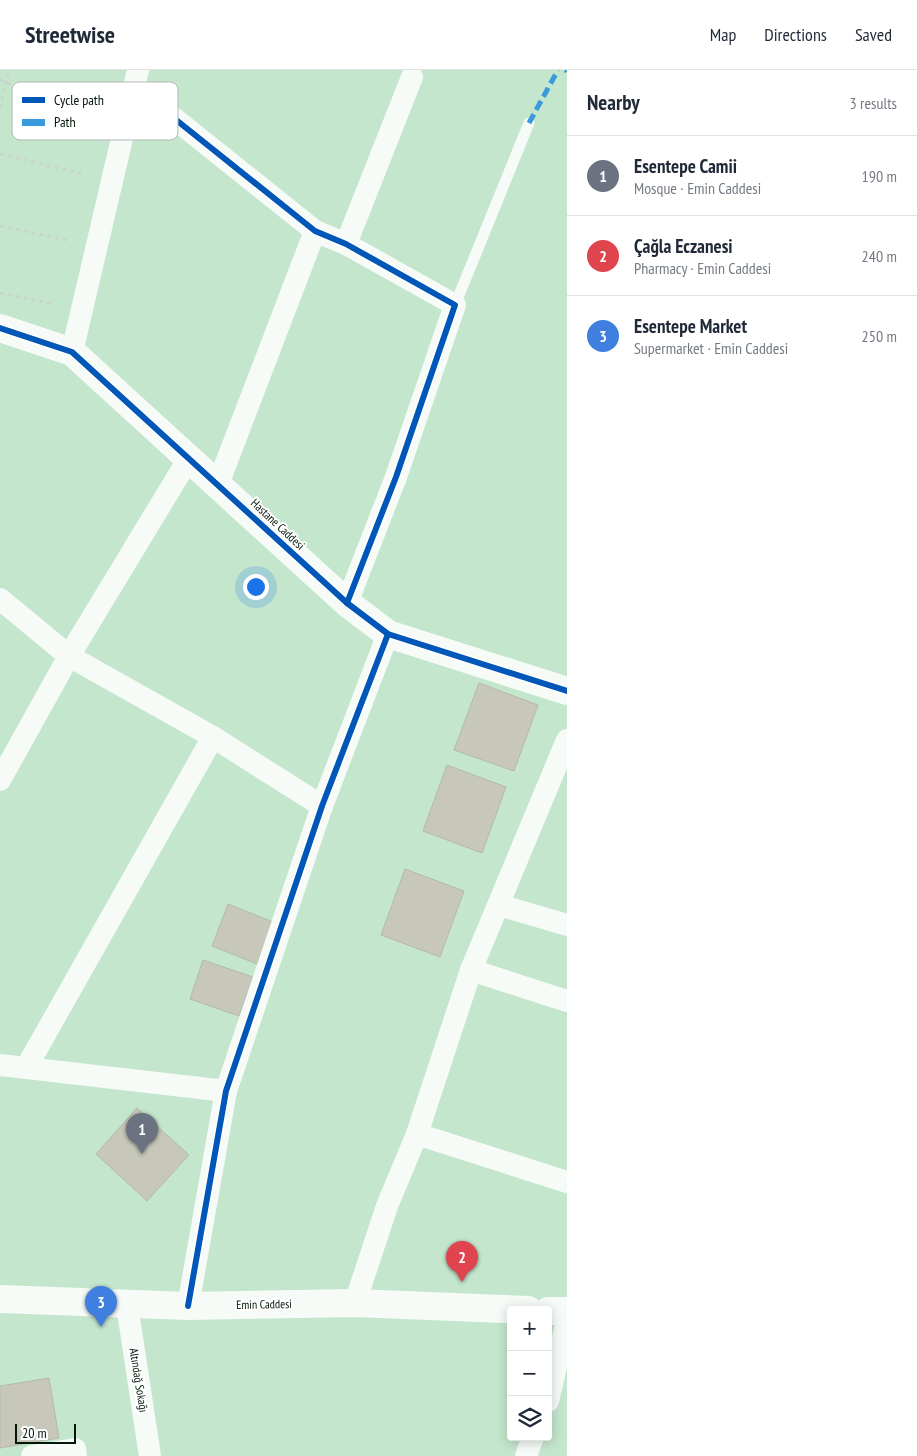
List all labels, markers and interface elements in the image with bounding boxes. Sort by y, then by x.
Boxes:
text: Streetwise [25,19,115,50]
text: Map [710,23,736,46]
text: Directions [764,23,827,46]
text: Saved [855,23,892,46]
legend [12,82,178,140]
text: Nearby [587,89,640,116]
text: Cycle path [54,91,104,109]
text: 3 results [850,93,897,113]
text: Path [54,113,76,131]
text: Esentepe Camii [634,154,737,178]
text: 1 [599,166,607,186]
text: 190 m [862,166,897,186]
text: Mosque · Emin Caddesi [634,178,761,198]
text: Çağla Eczanesi [634,234,733,258]
text: 2 [599,246,607,266]
text: 240 m [862,246,897,266]
text: Pharmacy · Emin Caddesi [634,258,771,278]
text: Esentepe Market [634,314,747,338]
text: 3 [599,326,607,346]
text: 250 m [862,326,897,346]
text: Supermarket · Emin Caddesi [634,338,788,358]
street label: Hastane Caddesi [248,495,308,553]
your location [243,574,269,600]
pin: 1 [126,1113,158,1154]
pin: 2 [446,1241,478,1282]
pin: 3 [85,1286,117,1327]
street label: Emin Caddesi [236,1296,292,1312]
map controls [507,1306,552,1441]
button: + [507,1306,552,1351]
street label: Altındağ Sokağı [127,1347,151,1413]
button: − [507,1351,552,1396]
button: layers [507,1396,552,1441]
scale bar [15,1421,76,1444]
text: 20 m [22,1424,47,1442]

